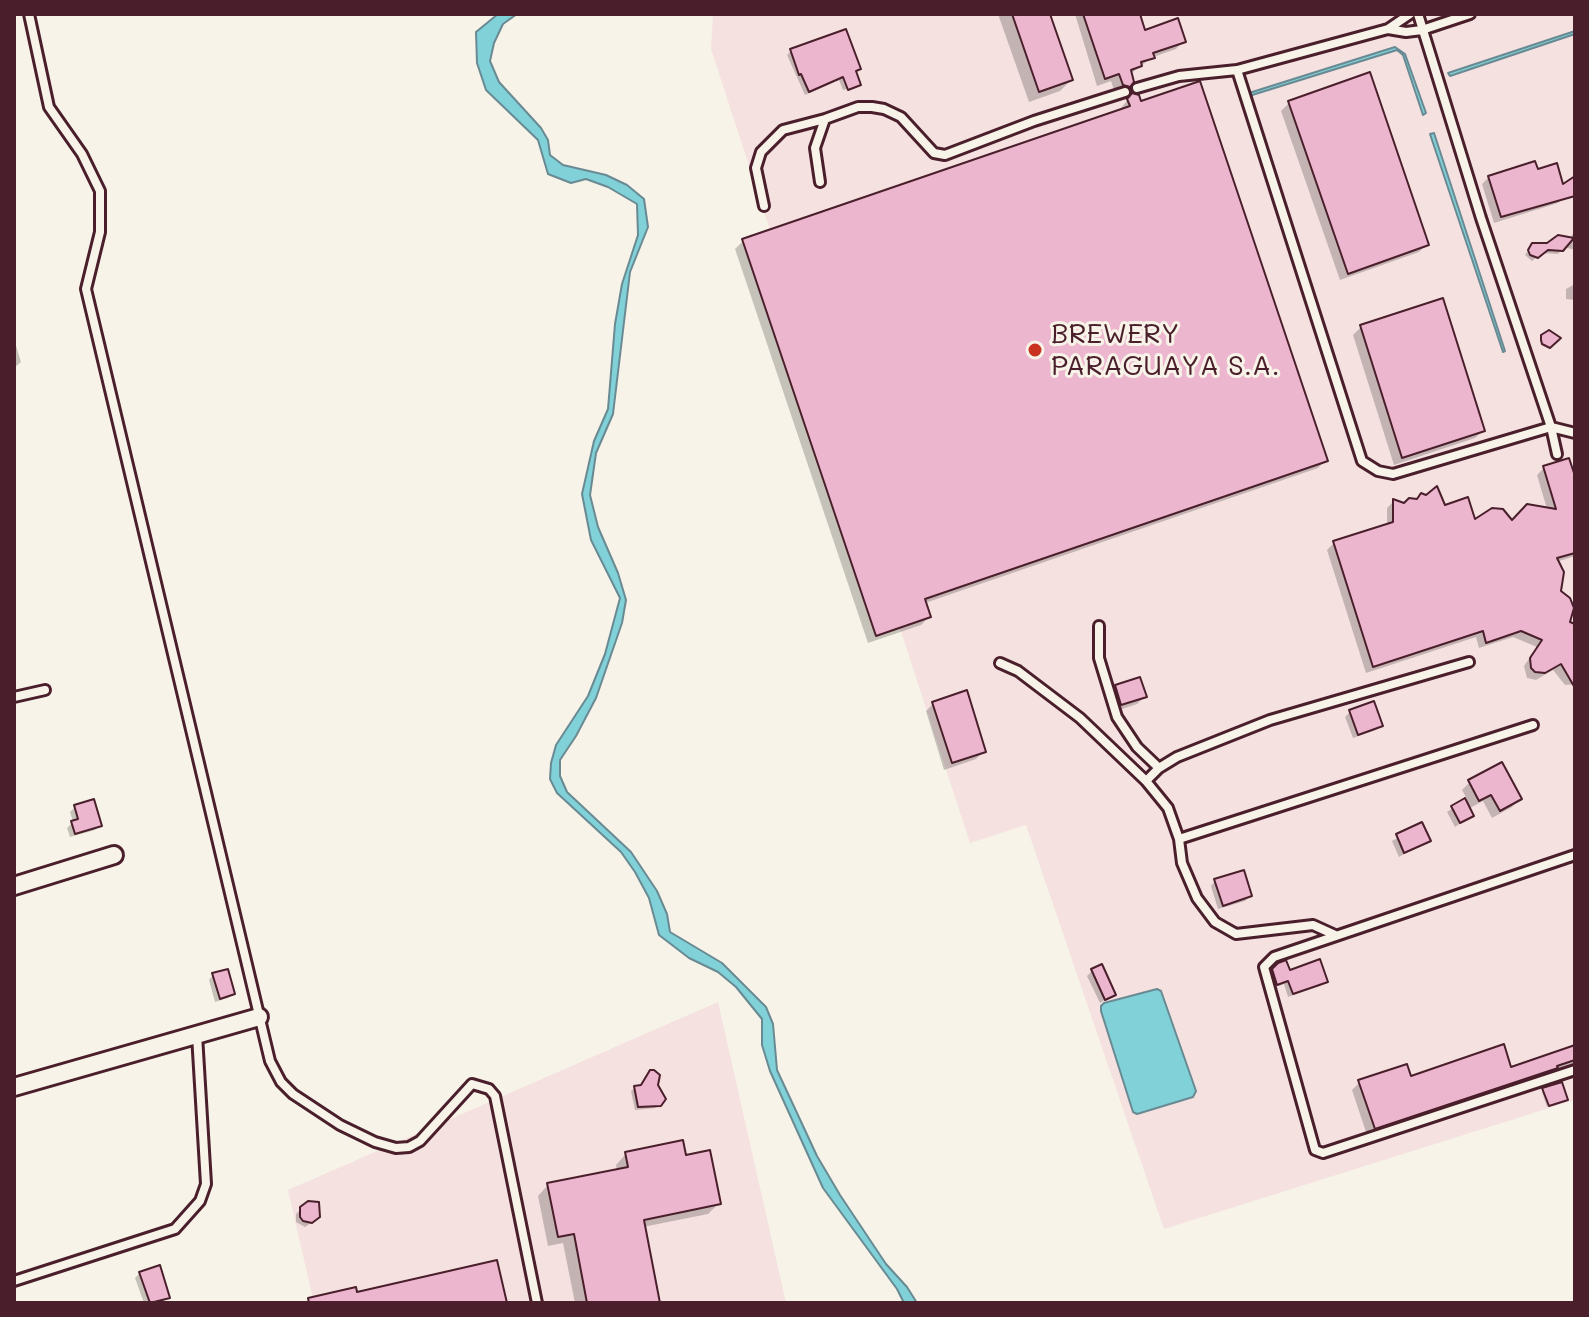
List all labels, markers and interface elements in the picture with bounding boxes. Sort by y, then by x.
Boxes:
place label: BREWERY PARAGUAYA S.A. [1051,317,1280,383]
marker: BREWERY PARAGUAYA S.A. [1026,341,1044,359]

